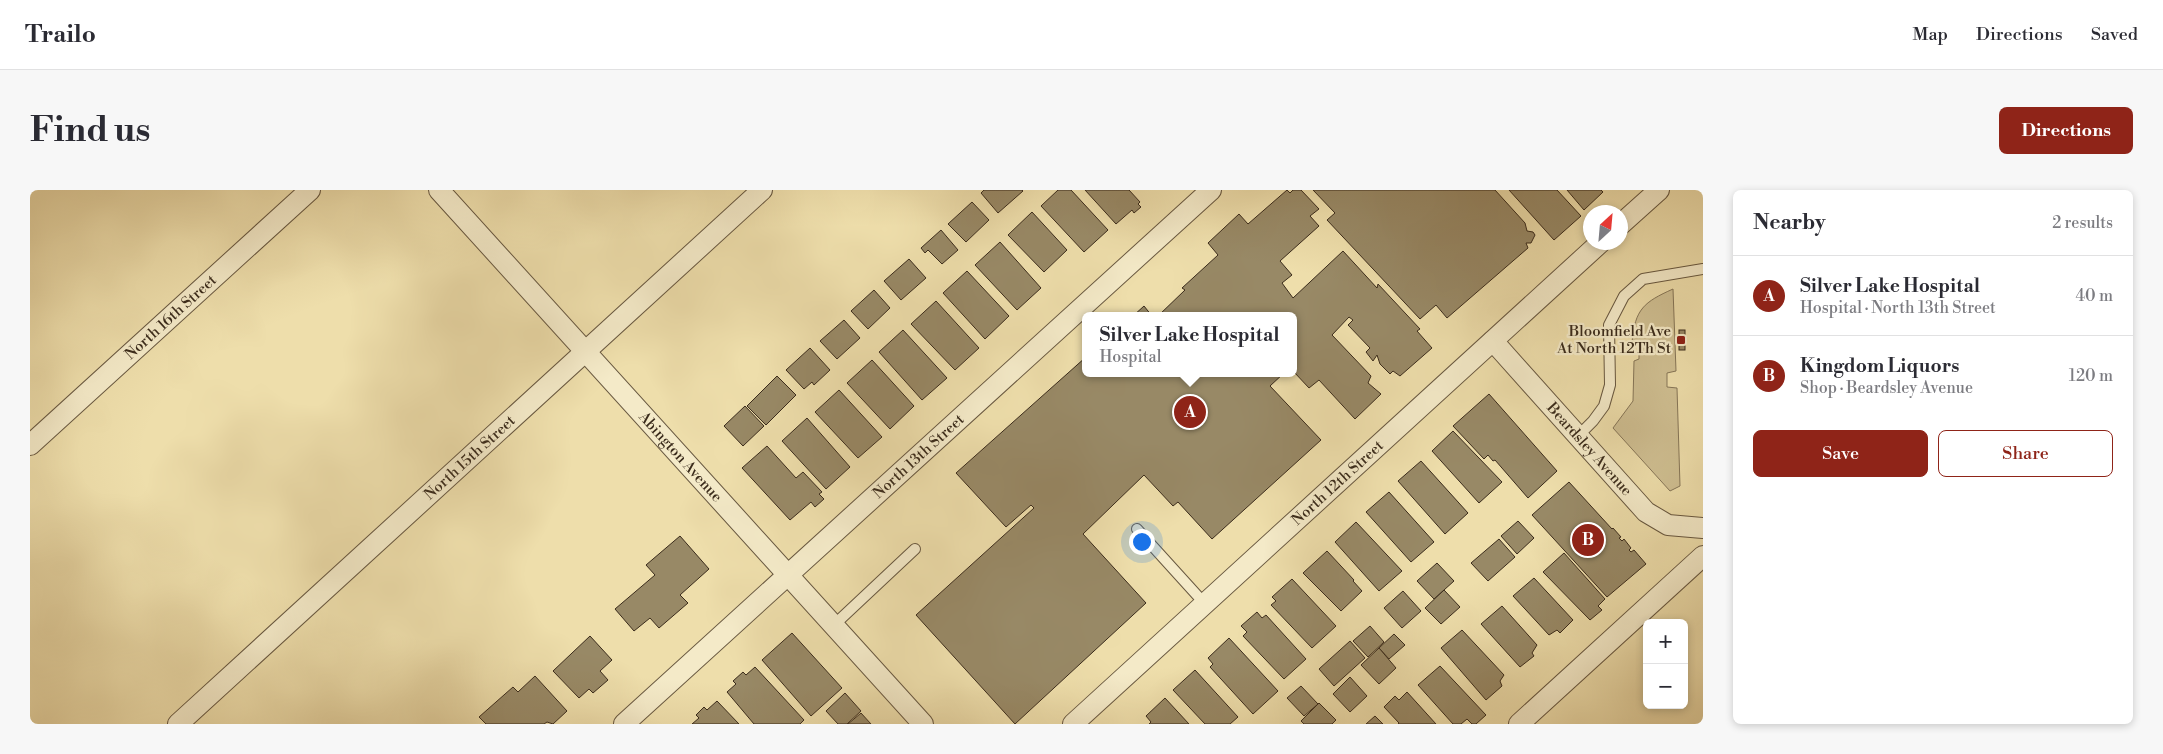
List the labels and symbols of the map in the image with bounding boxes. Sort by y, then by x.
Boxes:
north arrow [1583,205,1628,250]
street label: North 16th Street [121,270,221,364]
place label: Bloomfield Ave At North 12Th St [1556,322,1672,358]
marker: Bloomfield Ave At North 12Th St [1675,334,1687,346]
pin: A [1174,393,1206,431]
street label: Beardsley Avenue [1542,398,1636,500]
street label: Abington Avenue [634,407,727,506]
street label: North 13th Street [869,409,969,503]
street label: North 15th Street [420,411,520,504]
street label: North 12th Street [1288,436,1388,529]
pin: B [1572,521,1604,559]
your location [1129,529,1155,555]

